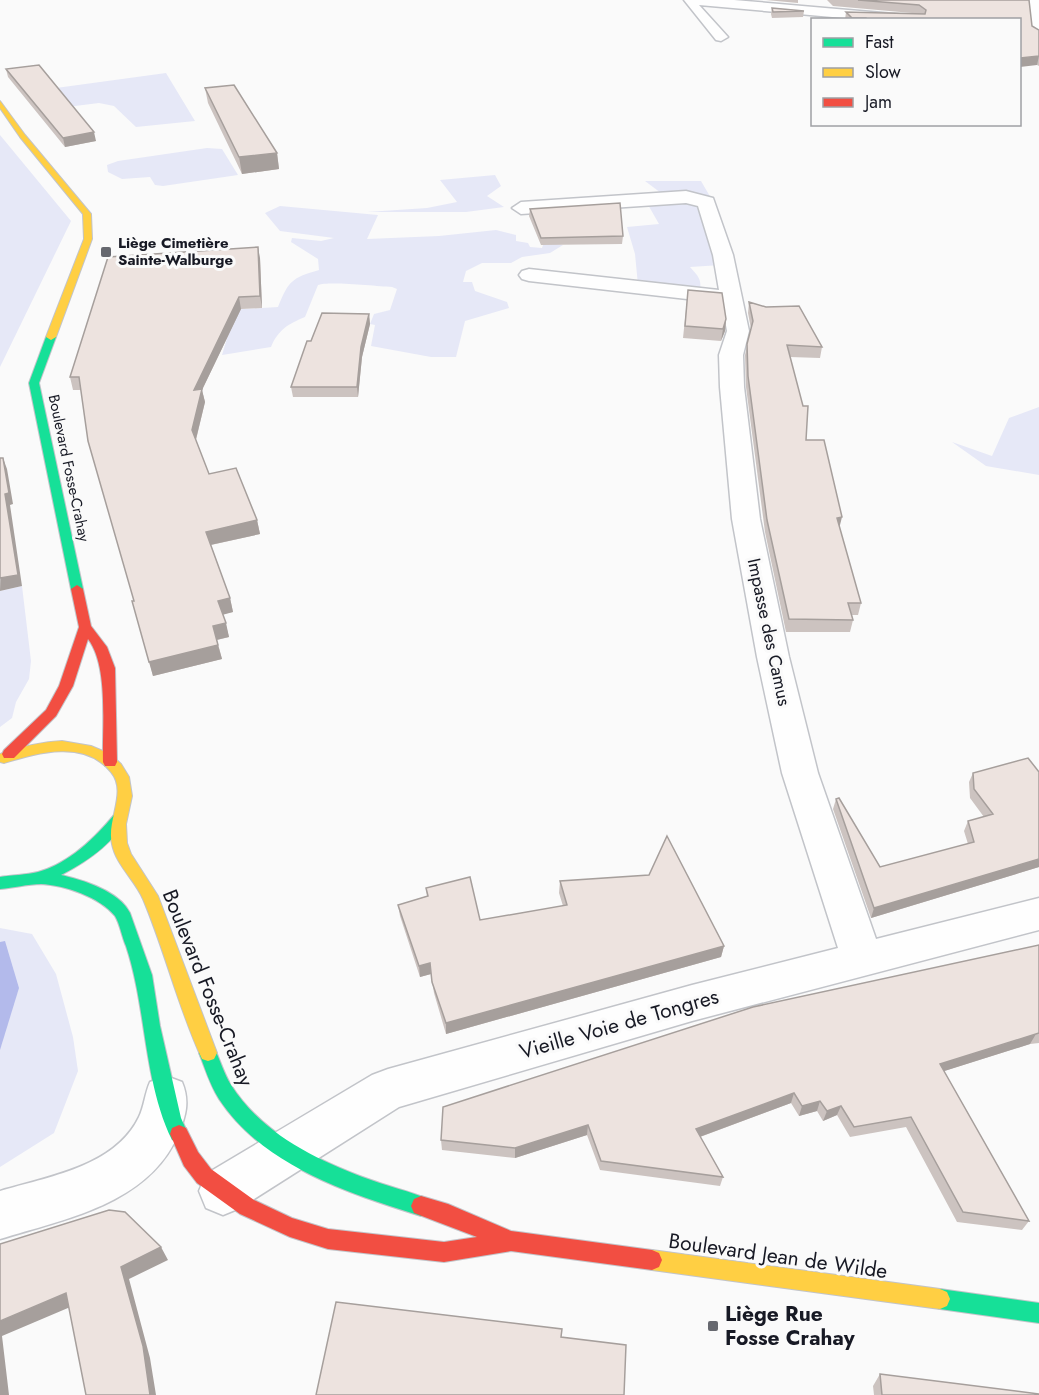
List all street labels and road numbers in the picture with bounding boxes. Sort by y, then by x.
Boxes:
street label: Boulevard Fosse-Crahay [43,392,95,544]
street label: Impasse des Camus [741,556,797,708]
street label: Boulevard Fosse-Crahay [155,885,261,1092]
street label: Vieille Voie de Tongres [516,981,722,1067]
street label: Boulevard Jean de Wilde [667,1226,889,1286]

